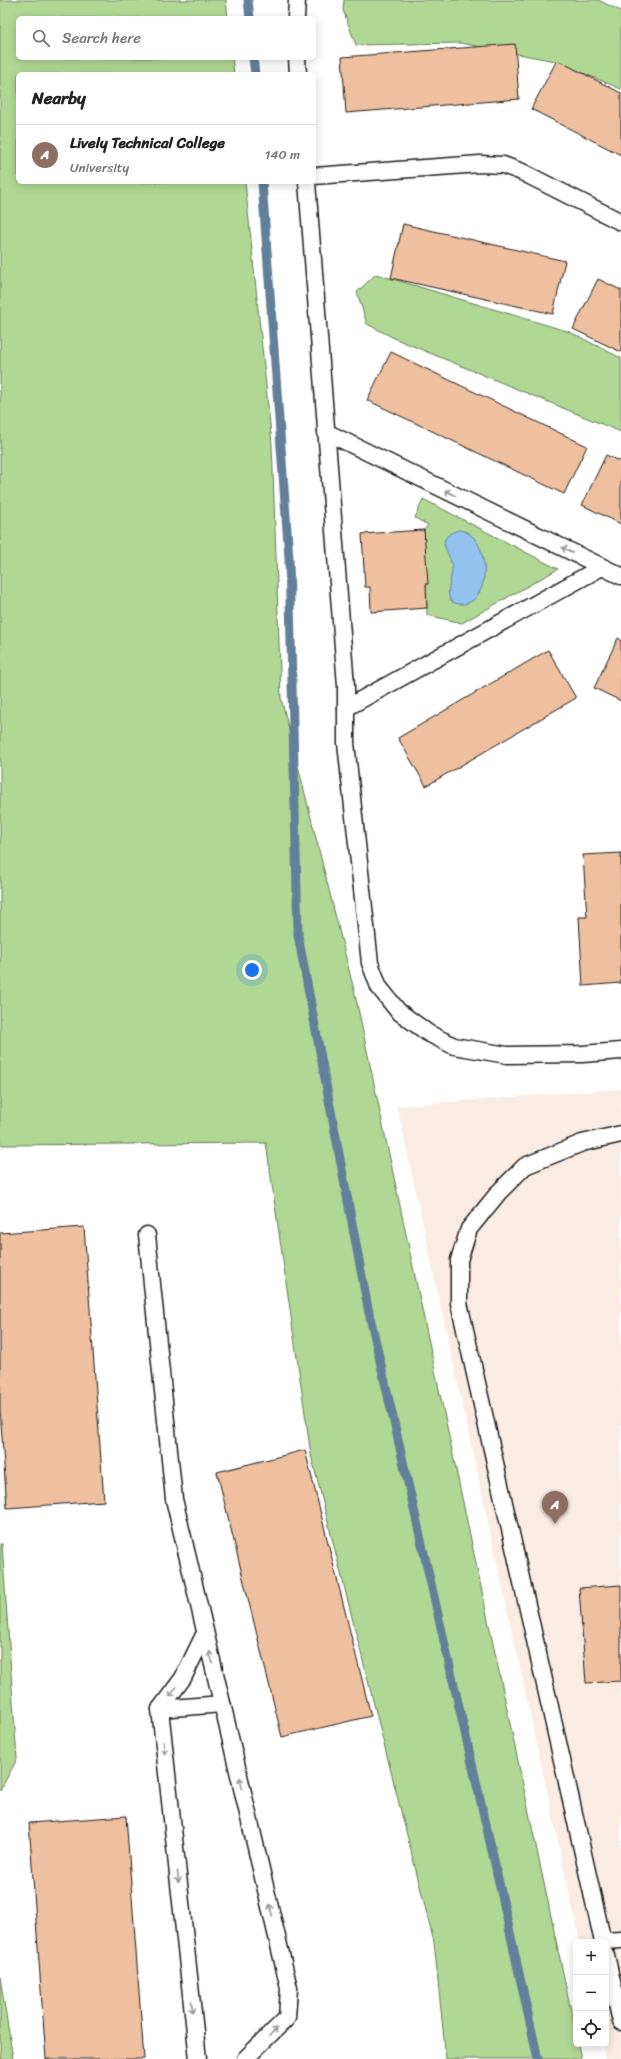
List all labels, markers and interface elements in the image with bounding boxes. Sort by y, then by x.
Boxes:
search box [16,16,316,60]
text: Search here [62,25,141,51]
icon: search [30,27,52,49]
text: Nearby [32,83,86,113]
text: Lively Technical College [70,130,225,156]
text: A [41,143,49,166]
text: 140 m [265,143,300,166]
text: University [70,156,129,179]
one-way arrow [445,489,457,496]
one-way arrow [561,546,573,553]
your location [242,960,262,980]
pin: A [542,1491,568,1524]
one-way arrow [206,1651,214,1664]
one-way arrow [169,1686,177,1697]
one-way arrow [161,1741,168,1754]
one-way arrow [237,1777,244,1790]
one-way arrow [175,1870,182,1883]
one-way arrow [266,1904,274,1917]
map controls [573,1939,609,2047]
button: + [573,1939,609,1975]
button: − [573,1975,609,2011]
one-way arrow [189,2000,196,2013]
button: locate [573,2011,609,2047]
one-way arrow [268,2027,278,2037]

